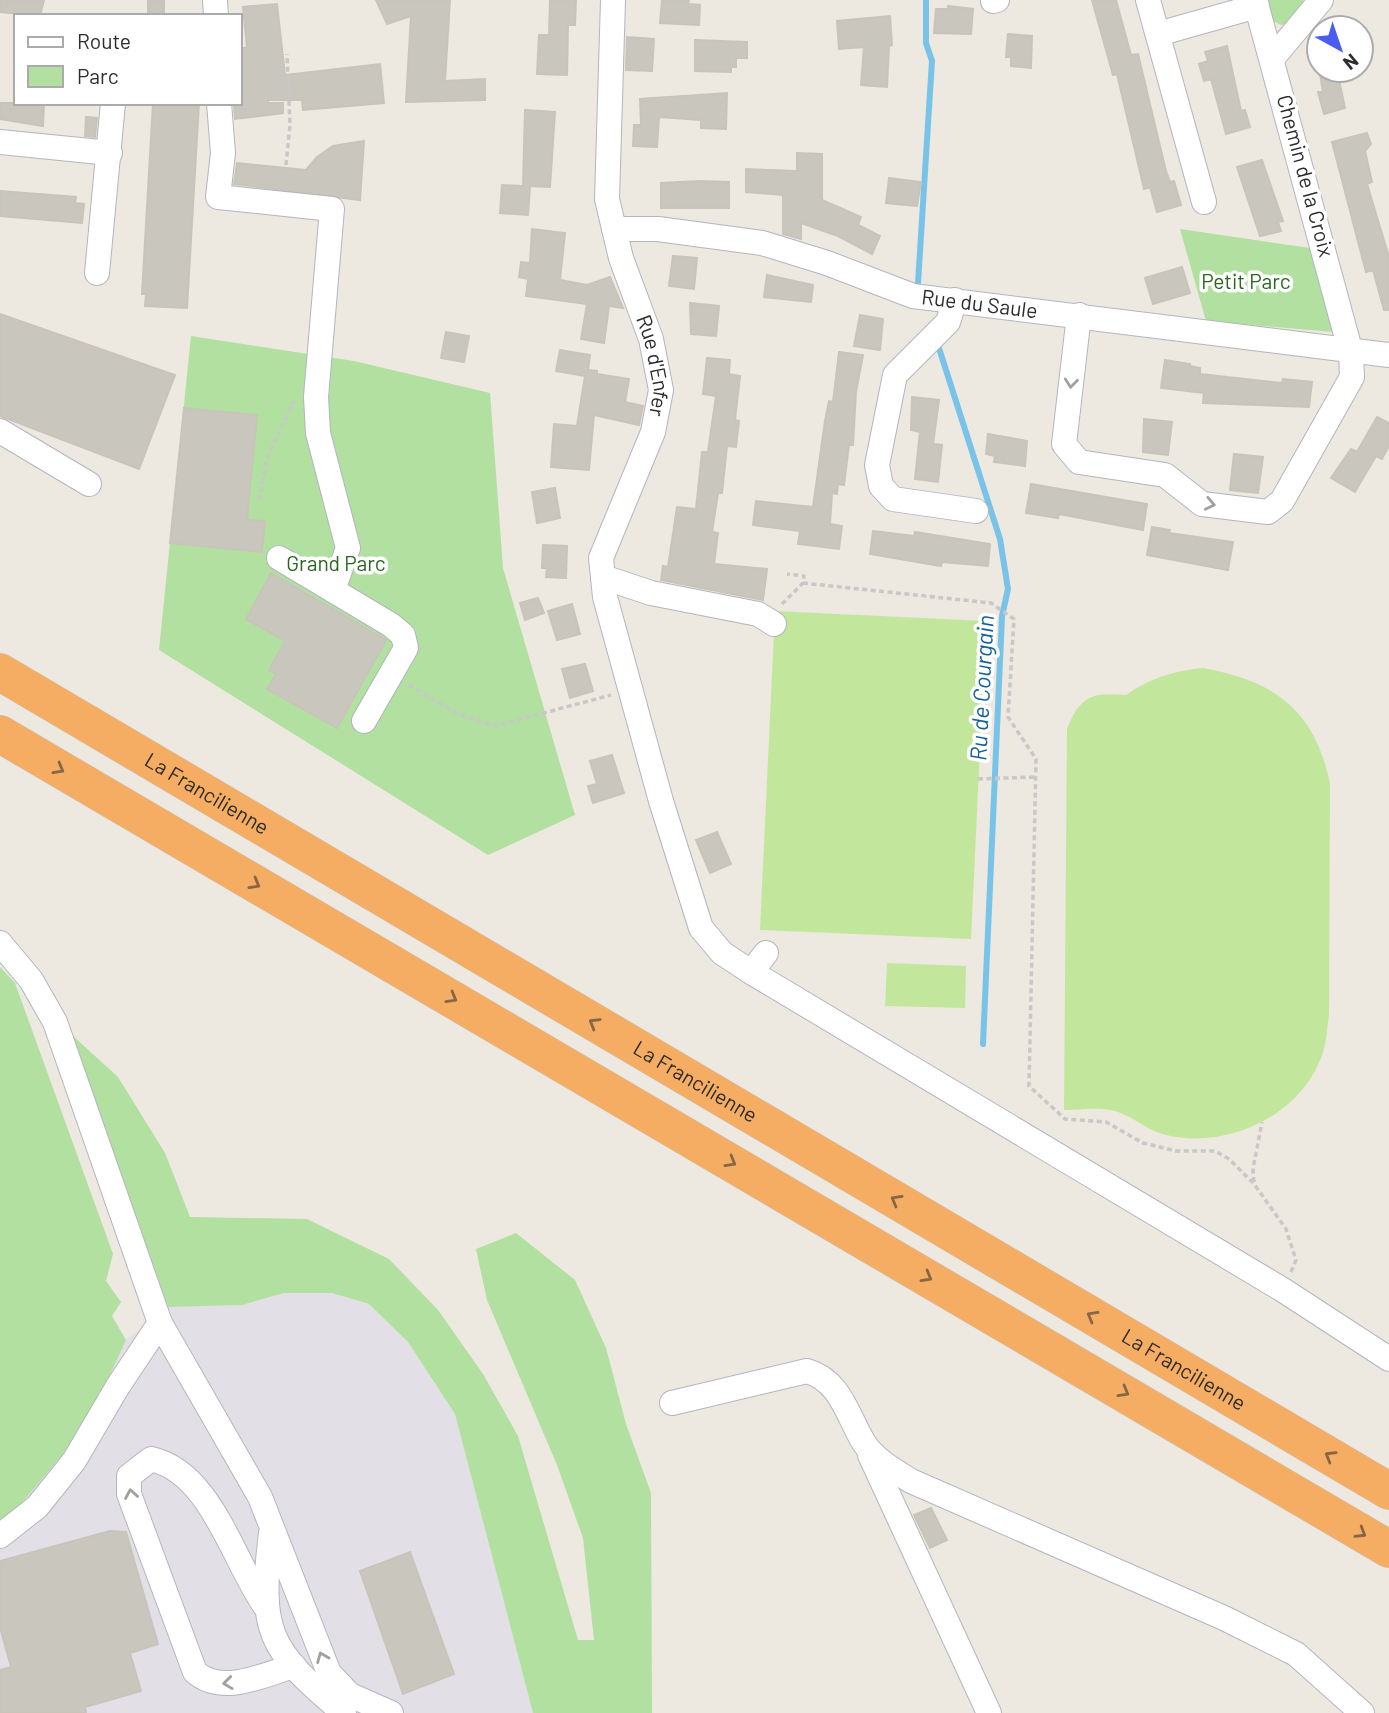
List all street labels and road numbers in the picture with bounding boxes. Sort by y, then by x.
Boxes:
street label: Chemin de la Croix [1273,92,1340,260]
street label: Rue du Saule [920,283,1039,322]
street label: Rue d'Enfer [632,311,675,419]
street label: La Francilienne [141,746,274,839]
street label: La Francilienne [629,1034,762,1127]
street label: La Francilienne [1118,1322,1251,1415]

